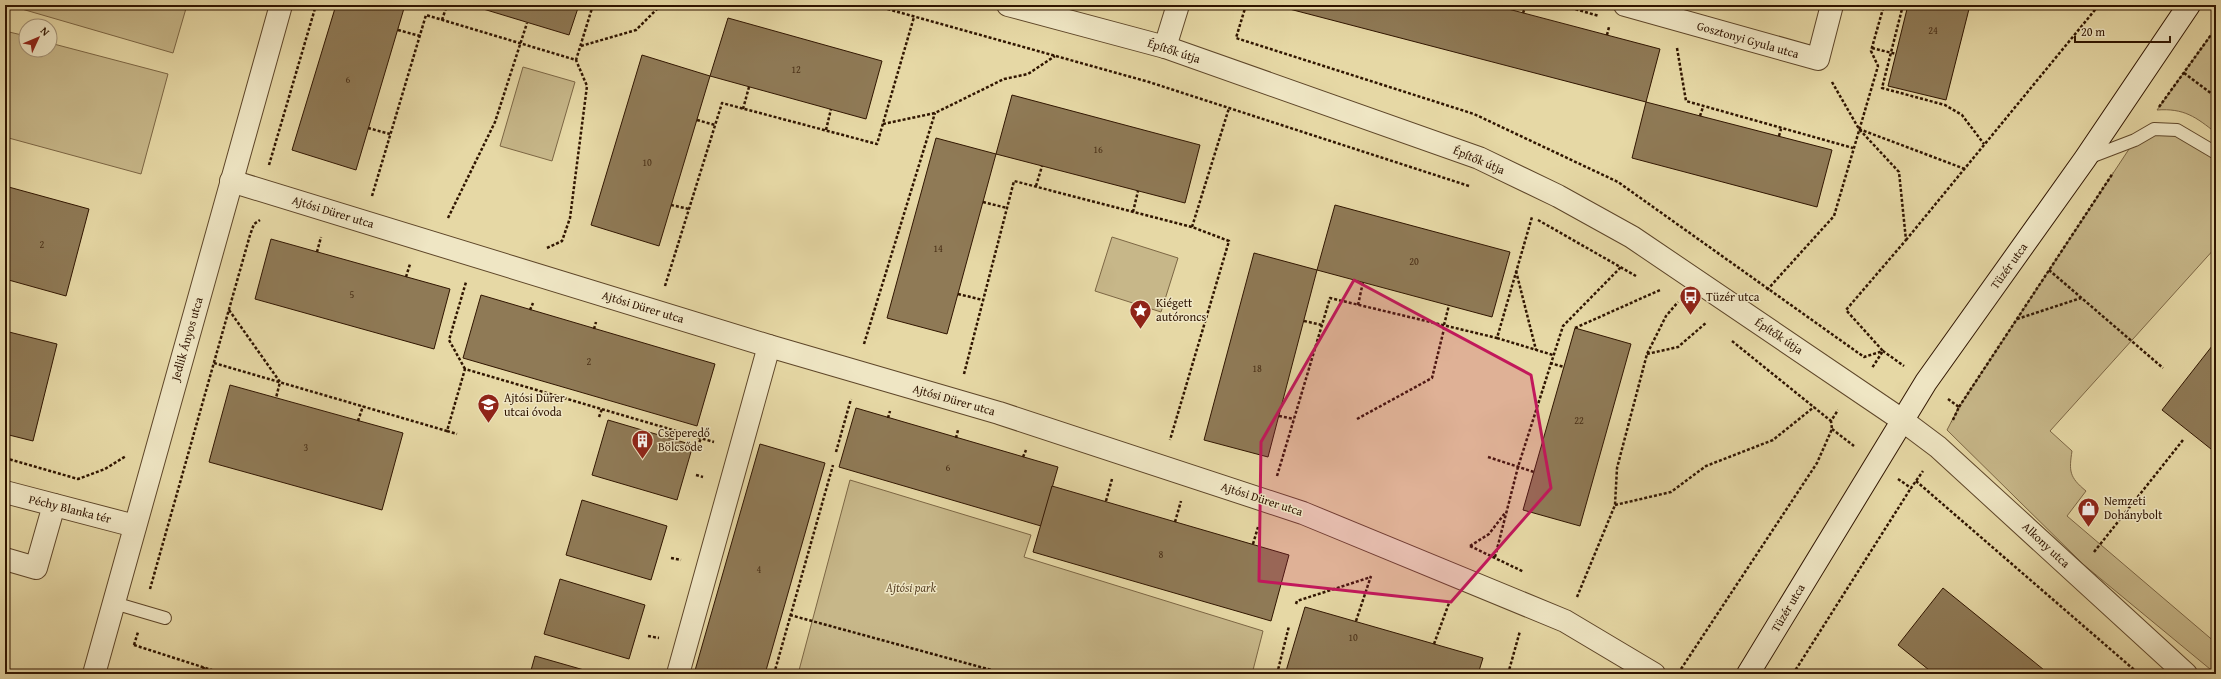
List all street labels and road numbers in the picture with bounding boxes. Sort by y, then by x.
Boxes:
street label: Gosztonyi Gyula utca [1695,17,1801,62]
street label: Építők útja [1146,34,1203,67]
street label: Építők útja [1451,141,1508,178]
street label: Ajtósi Dürer utca [290,191,377,232]
street label: Tüzér utca [1986,239,2031,292]
street label: Ajtósi Dürer utca [600,286,687,327]
street label: Jedlik Ányos utca [166,295,207,385]
street label: Építők útja [1752,313,1807,358]
street label: Ajtósi Dürer utca [911,380,998,420]
street label: Ajtósi Dürer utca [1219,477,1306,520]
street label: Péchy Blanka tér [27,490,113,527]
street label: Alkony utca [2019,518,2074,571]
street label: Tüzér utca [1767,580,1809,635]

